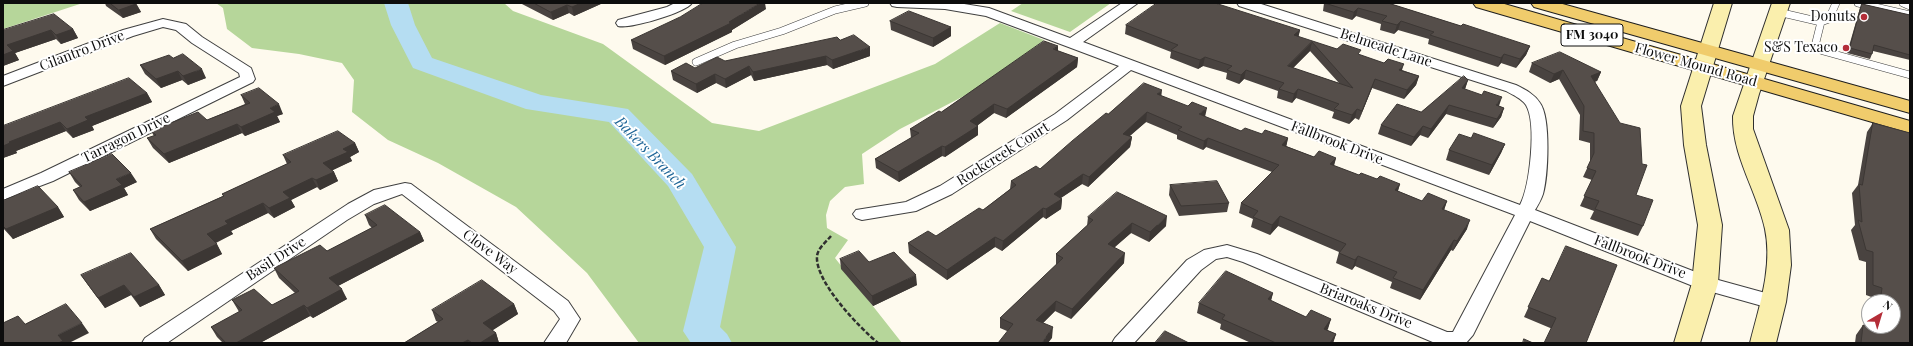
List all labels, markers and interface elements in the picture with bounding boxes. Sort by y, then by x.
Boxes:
place label: Donuts [1811,9,1856,25]
marker: Donuts [1859,12,1869,22]
road number: FM 3040 [1561,24,1623,46]
street label: Belmeade Lane [1338,25,1434,71]
street label: Cilantro Drive [37,27,127,75]
street label: Flower Mound Road [1633,40,1759,90]
place label: S&S Texaco [1764,40,1838,56]
marker: S&S Texaco [1841,43,1851,53]
street label: Tarragon Drive [79,109,173,167]
water label: Bakers Branch [611,113,689,193]
street label: Fallbrook Drive [1289,118,1385,168]
street label: Rockcreek Court [954,119,1052,189]
street label: Clove Way [459,226,521,278]
street label: Fallbrook Drive [1592,232,1688,282]
street label: Basil Drive [243,233,309,285]
street label: Briaroaks Drive [1317,280,1415,332]
north arrow [1861,294,1901,334]
text: N [1880,297,1896,313]

